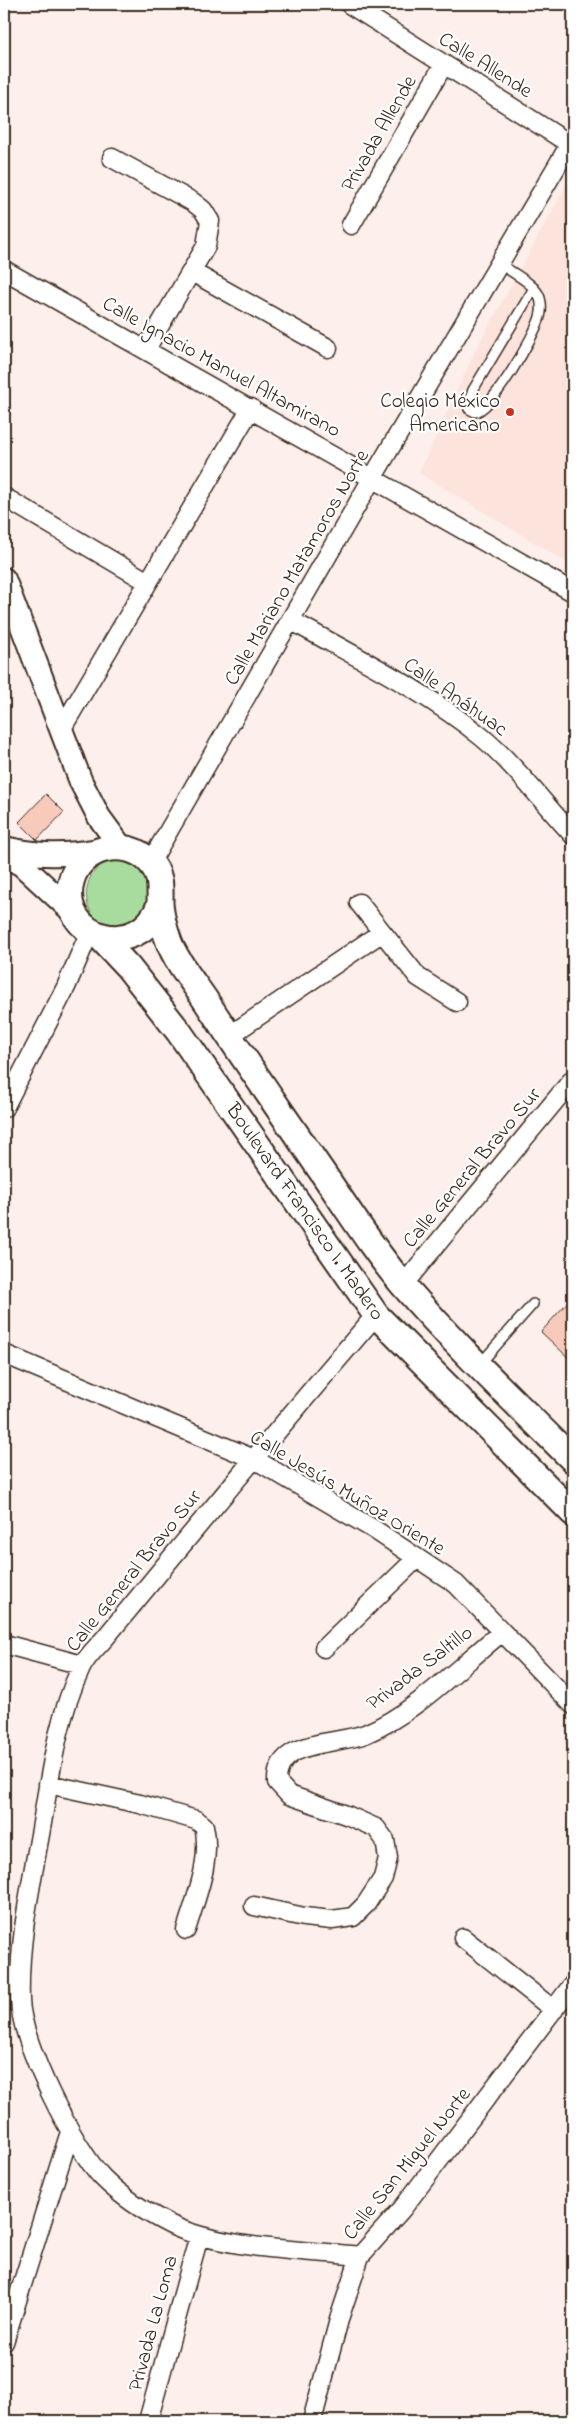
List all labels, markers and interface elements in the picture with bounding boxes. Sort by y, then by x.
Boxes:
street label: Calle Allende [432,25,538,107]
street label: Privada Allende [334,70,426,198]
street label: Calle Ignacio Manuel Altamirano [95,290,346,448]
place label: Colegio México Americano [380,387,500,441]
marker: Colegio México Americano [504,406,516,418]
street label: Calle Mariano Matamoros Norte [218,444,378,692]
street label: Calle Anáhuac [397,651,514,745]
street label: Calle General Bravo Sur [396,1081,549,1255]
street label: Boulevard Francisco I. Madero [217,1096,391,1327]
street label: Calle Jesús Muñoz Oriente [244,1423,451,1564]
street label: Calle General Bravo Sur [59,1483,210,1659]
street label: Privada Saltillo [361,1619,480,1719]
street label: Calle San Miguel Norte [336,2081,481,2248]
street label: Privada La Loma [121,2252,187,2395]

